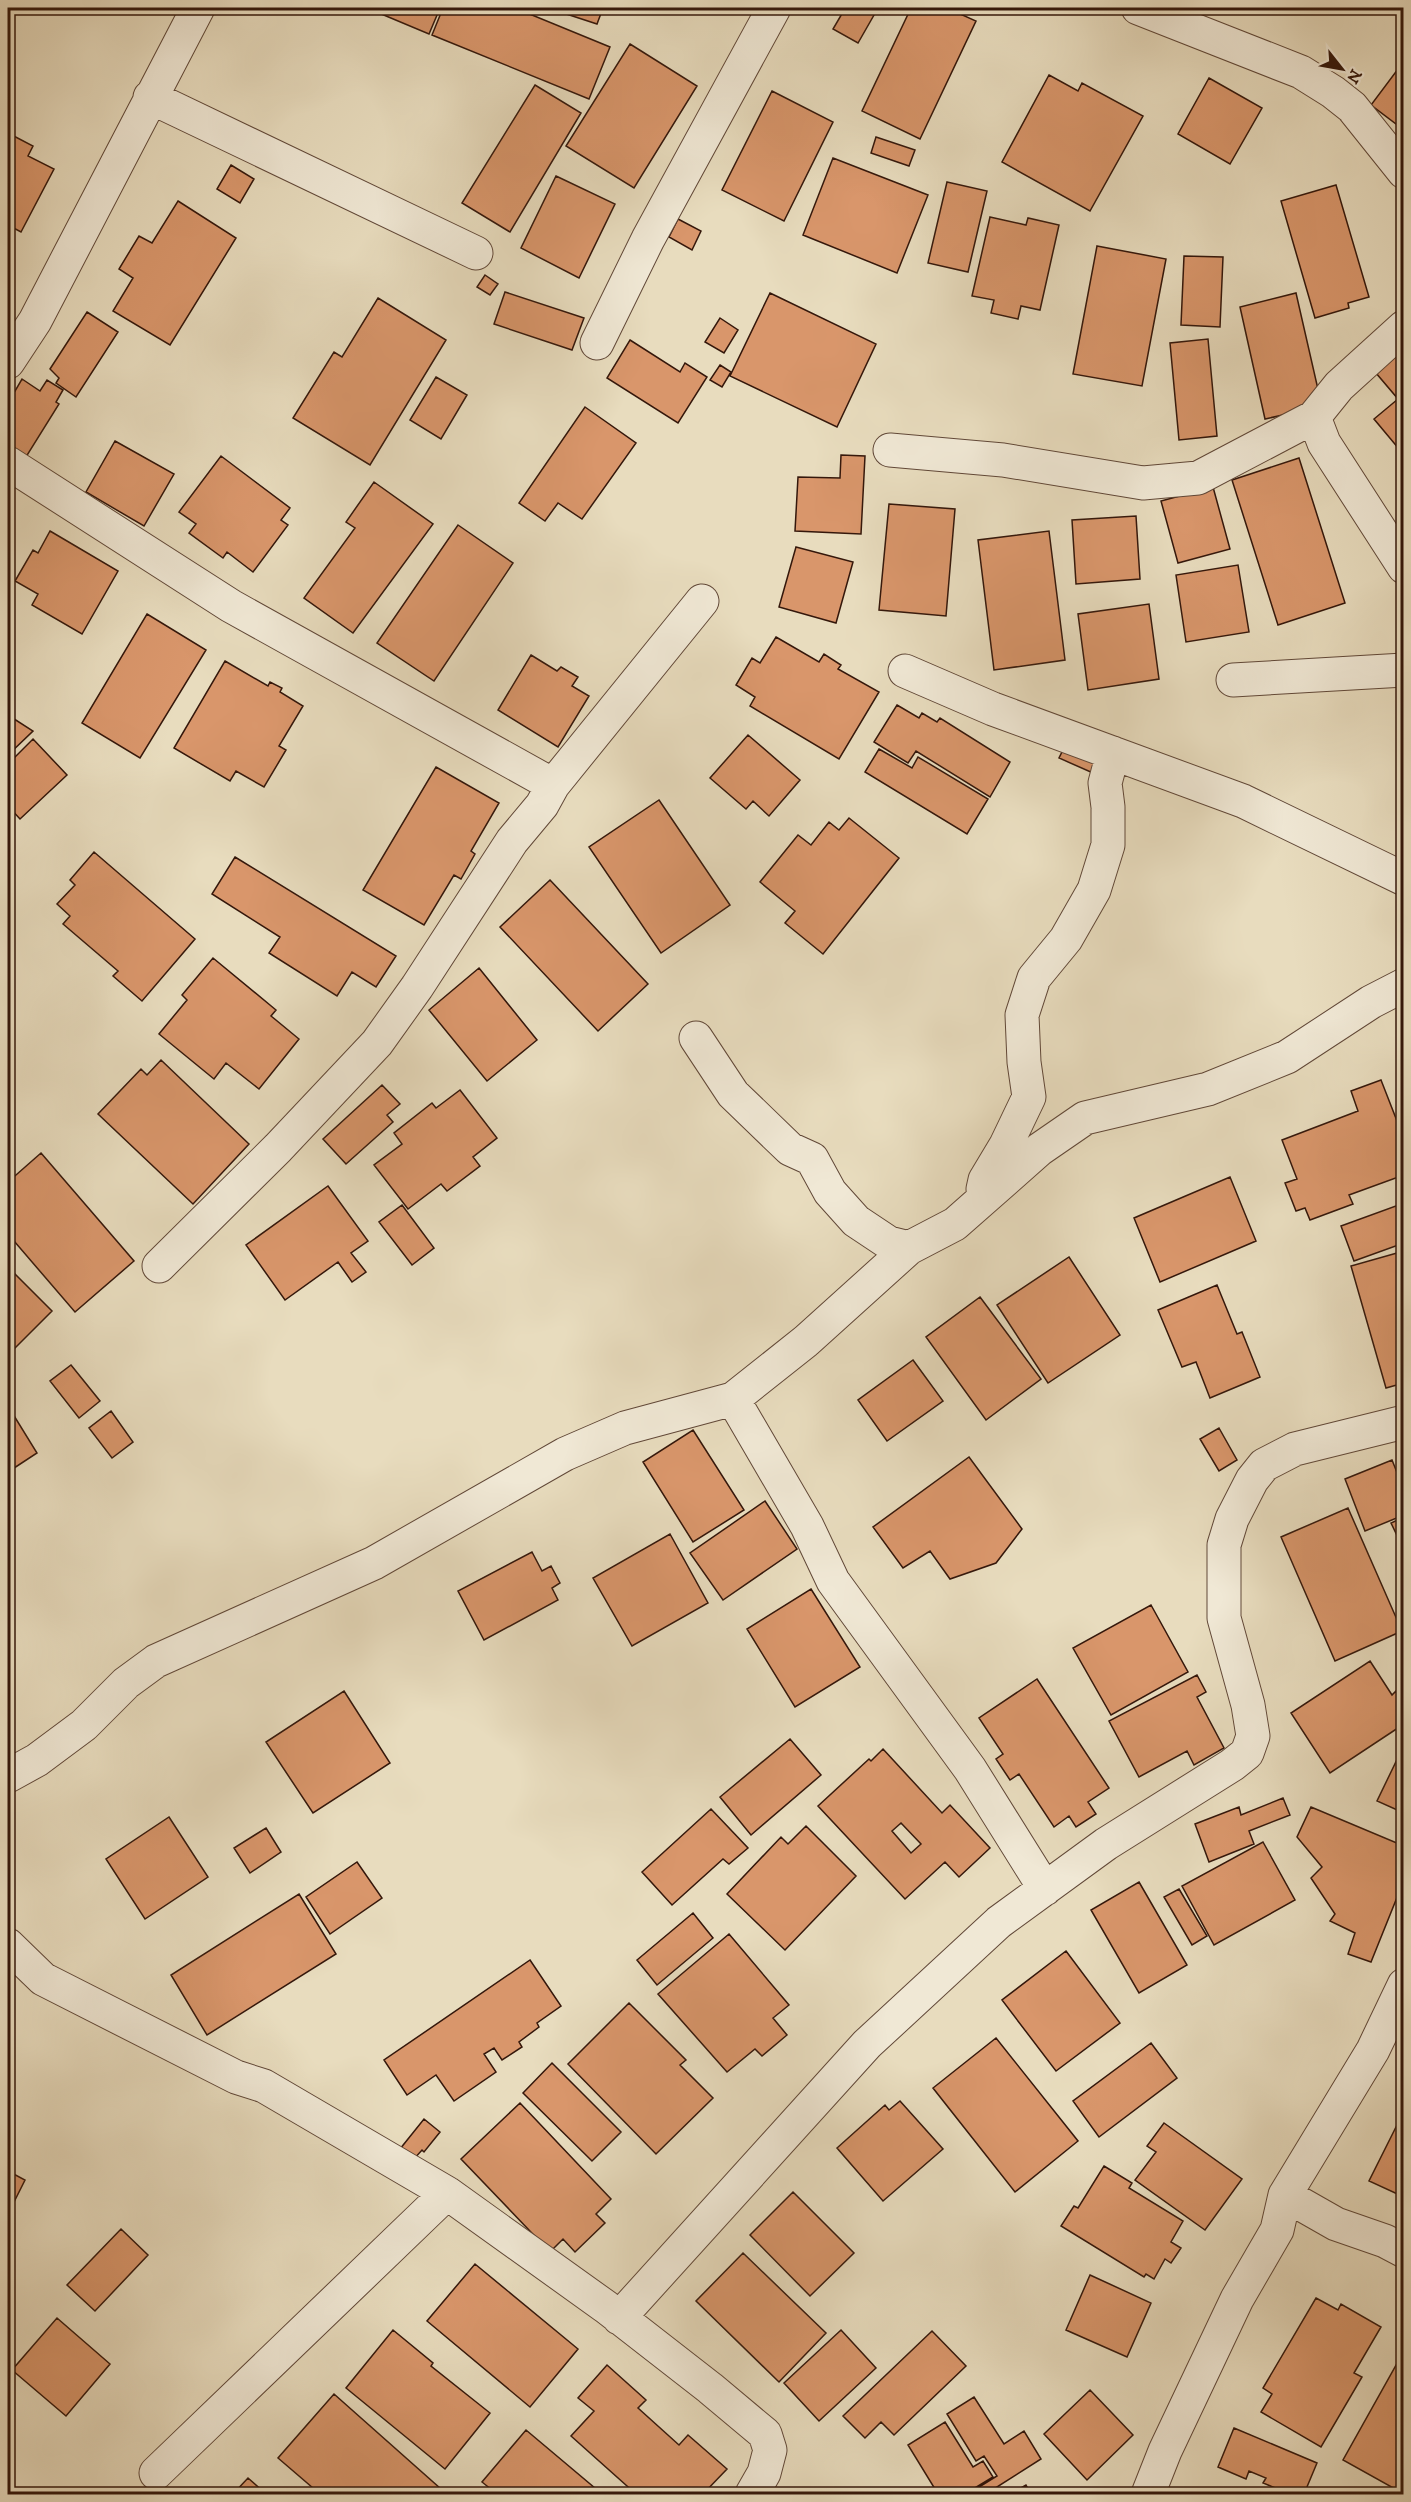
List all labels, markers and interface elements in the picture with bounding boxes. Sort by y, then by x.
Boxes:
north arrow [1312,39,1372,99]
text: N [1342,65,1366,87]

